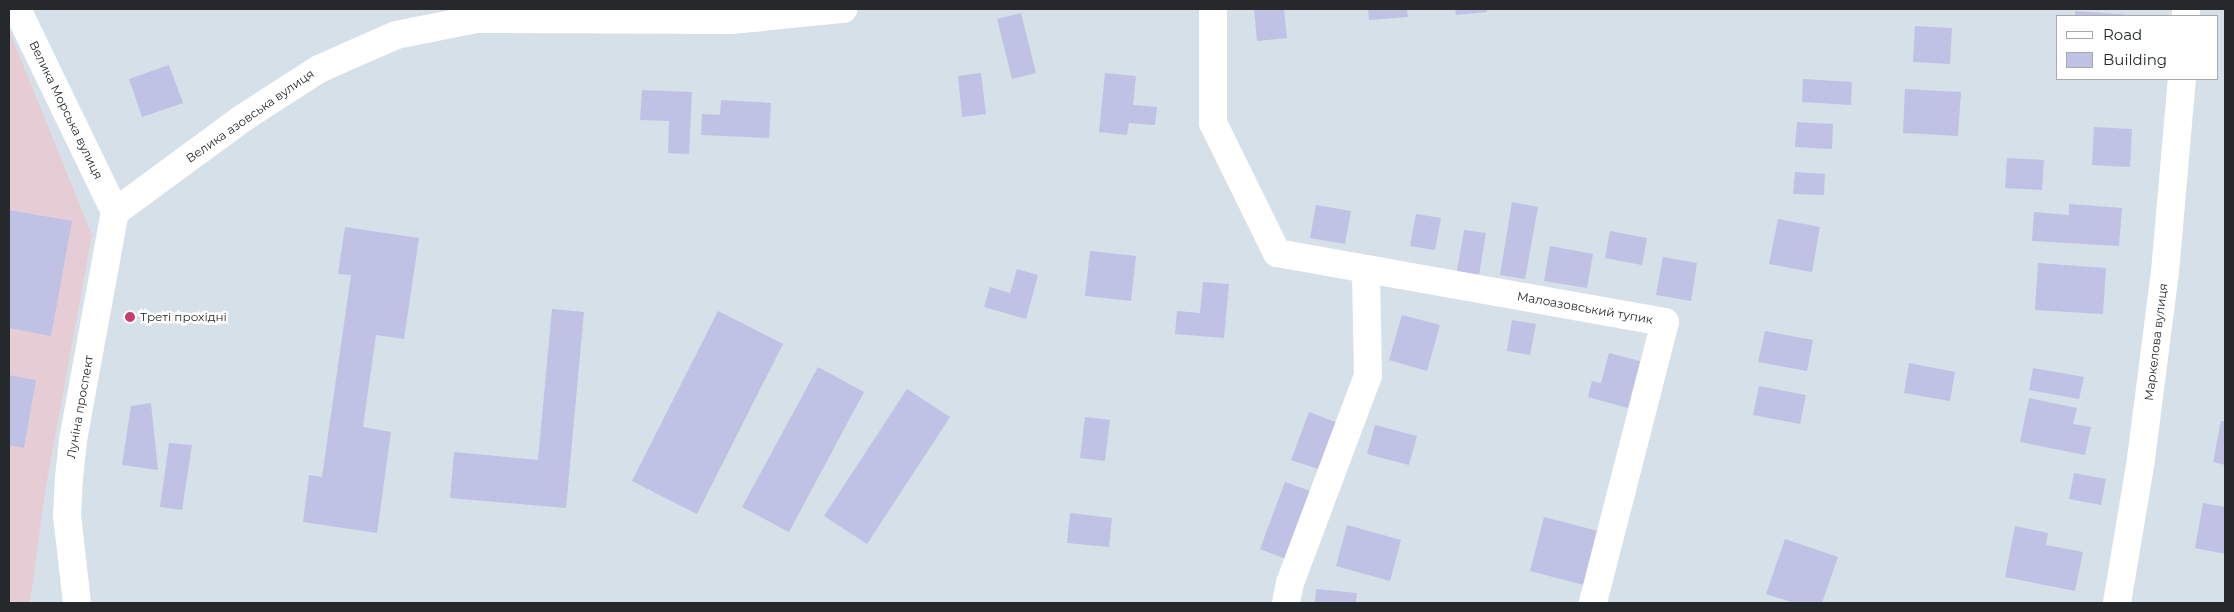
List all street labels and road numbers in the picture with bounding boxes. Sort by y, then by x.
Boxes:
street label: Велика Морська вулиця [26,39,106,181]
street label: Велика азовська вулиця [183,66,317,166]
street label: Маркелова вулиця [2142,282,2170,402]
street label: Малоазовський тупик [1516,289,1654,327]
street label: Луніна проспект [64,354,96,460]

